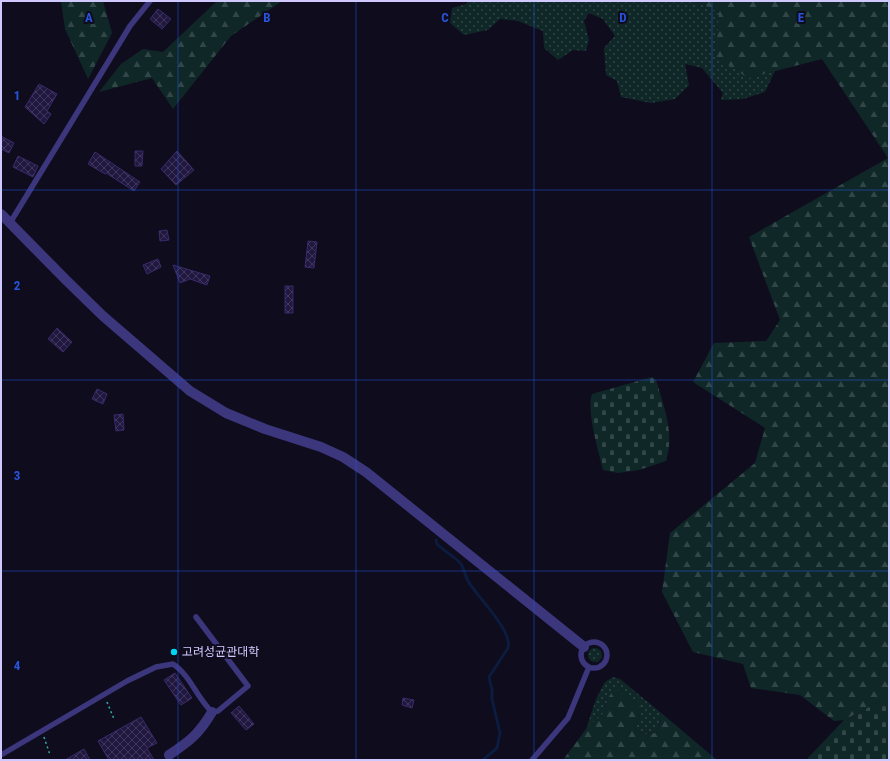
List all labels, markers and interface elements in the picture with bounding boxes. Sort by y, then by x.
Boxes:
text: A [85,10,93,25]
text: B [263,10,271,25]
text: C [441,10,449,25]
text: D [619,10,627,25]
text: E [798,10,805,25]
text: 1 [14,88,20,103]
text: 2 [14,278,21,293]
text: 3 [14,468,20,483]
place label: 고려성균관대학 [182,645,259,659]
marker: 고려성균관대학 [169,647,179,657]
text: 4 [14,658,21,673]

